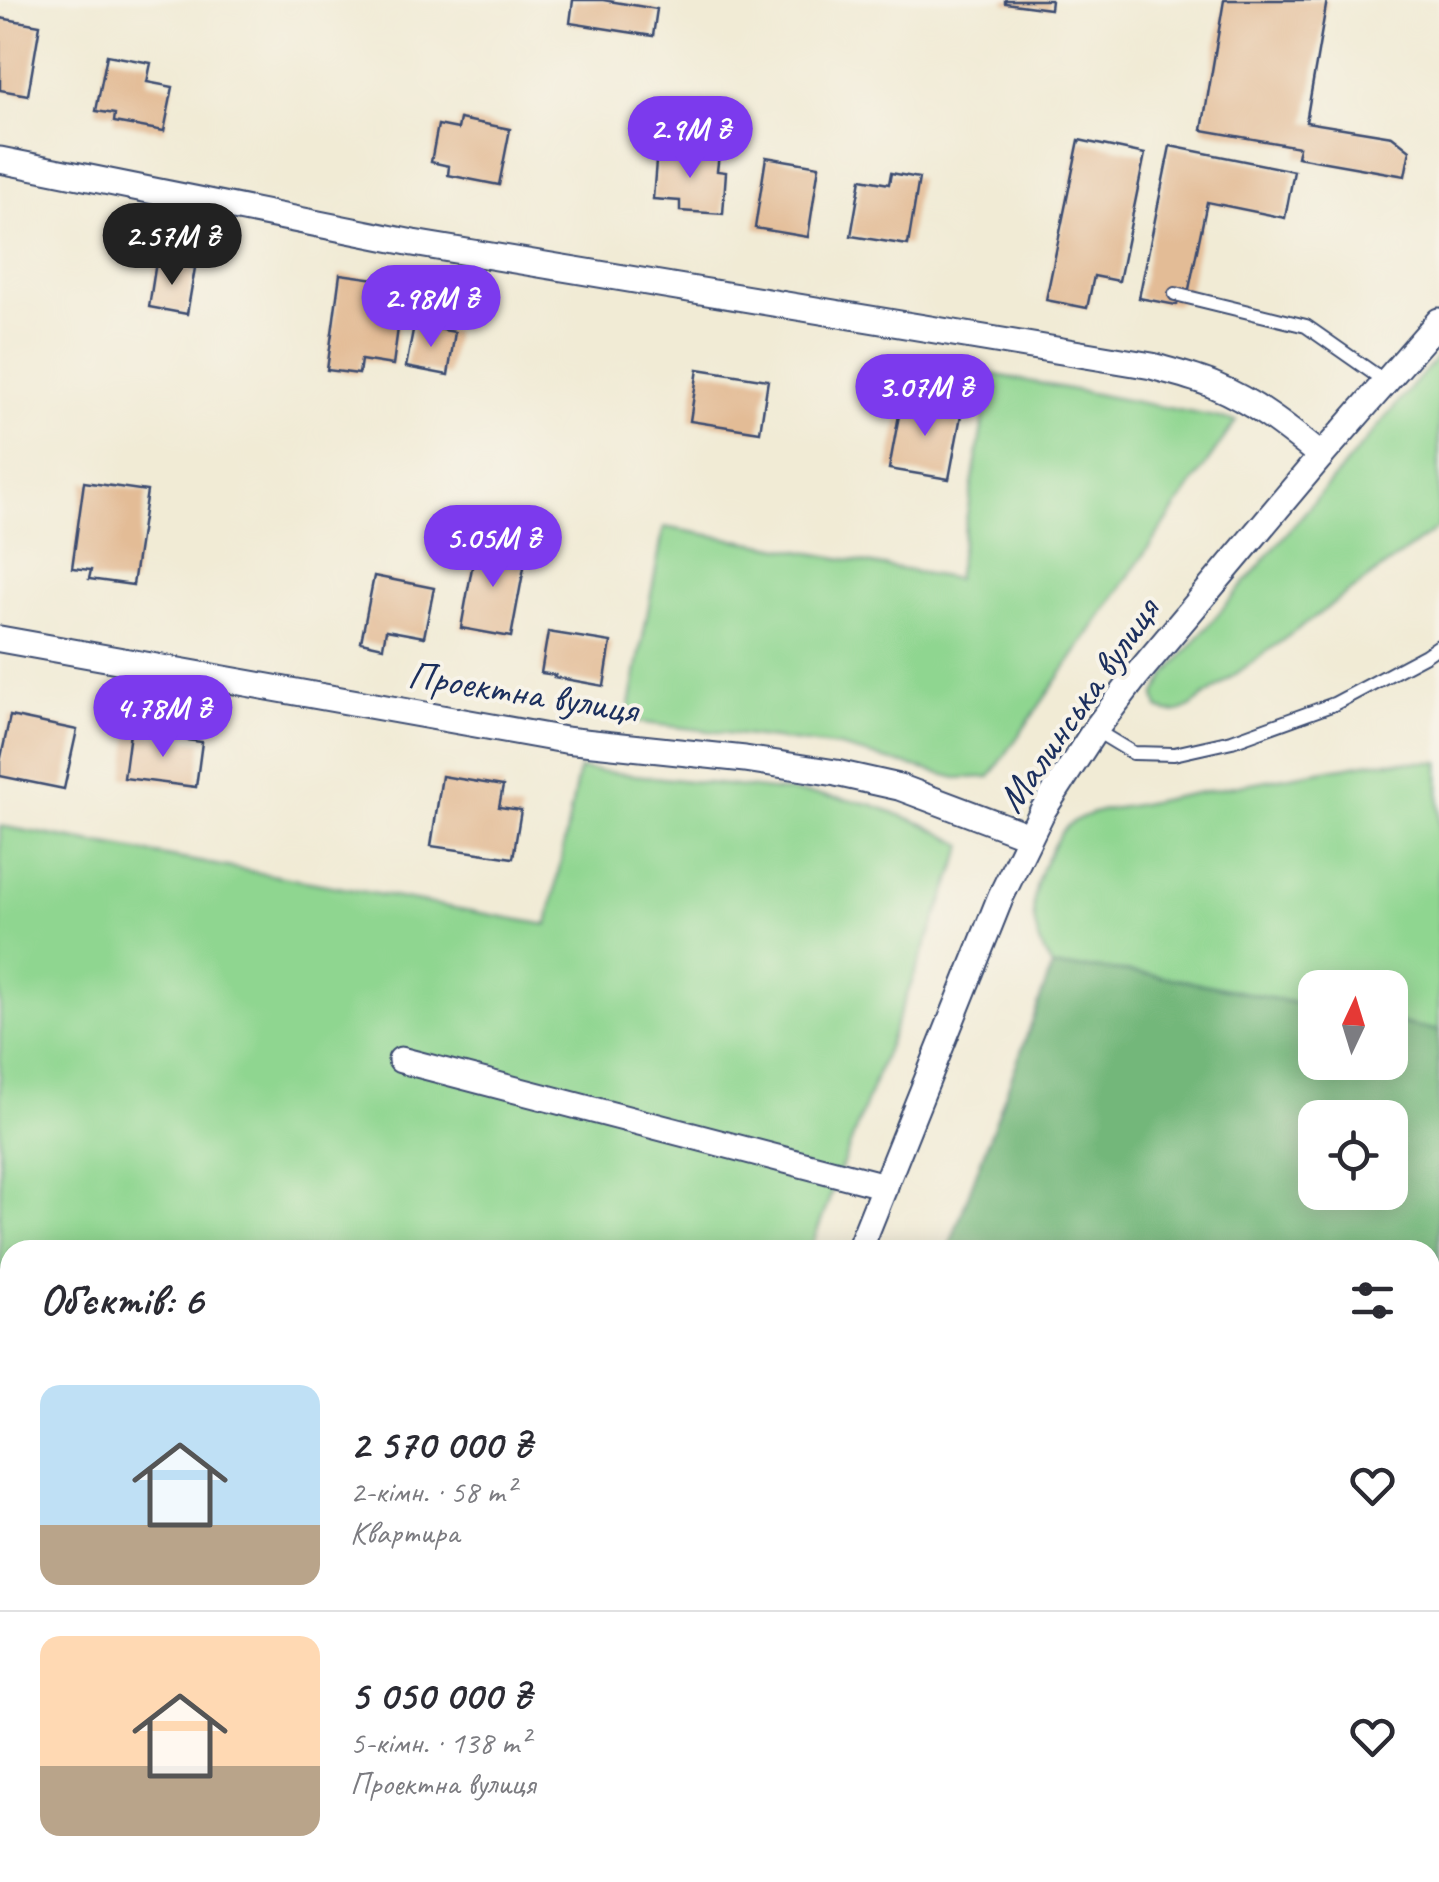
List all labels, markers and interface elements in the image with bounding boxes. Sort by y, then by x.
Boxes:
pin: 2.9M ₴ [609,96,771,181]
text: 2.9M ₴ [650,108,730,149]
pin: 2.57M ₴ [80,203,264,288]
text: 2.57M ₴ [125,215,219,256]
pin: 2.98M ₴ [339,265,523,350]
text: 2.98M ₴ [384,277,478,318]
pin: 3.07M ₴ [833,354,1017,439]
text: 3.07M ₴ [877,366,973,407]
pin: 5.05M ₴ [401,505,585,590]
text: 5.05M ₴ [446,517,540,558]
street label: Малинська вулиця [986,585,1172,822]
street label: Проектна вулиця [405,649,645,735]
pin: 4.78M ₴ [71,675,255,760]
text: 4.78M ₴ [115,687,211,728]
north arrow [1298,970,1408,1080]
map controls [1298,970,1408,1210]
button: locate [1298,1100,1408,1210]
icon: filters [1345,1273,1400,1328]
text: Об’єктів: 6 [40,1274,203,1327]
text: 2 570 000 ₴ [350,1418,531,1471]
icon: home [120,1425,240,1545]
icon: heart [1345,1458,1400,1513]
text: 2-кімн. · 58 m² [350,1471,515,1512]
text: Квартира [350,1512,459,1553]
text: 5 050 000 ₴ [350,1669,531,1722]
icon: home [120,1676,240,1796]
icon: heart [1345,1709,1400,1764]
text: 5-кімн. · 138 m² [350,1722,529,1763]
text: Проектна вулиця [350,1763,535,1804]

